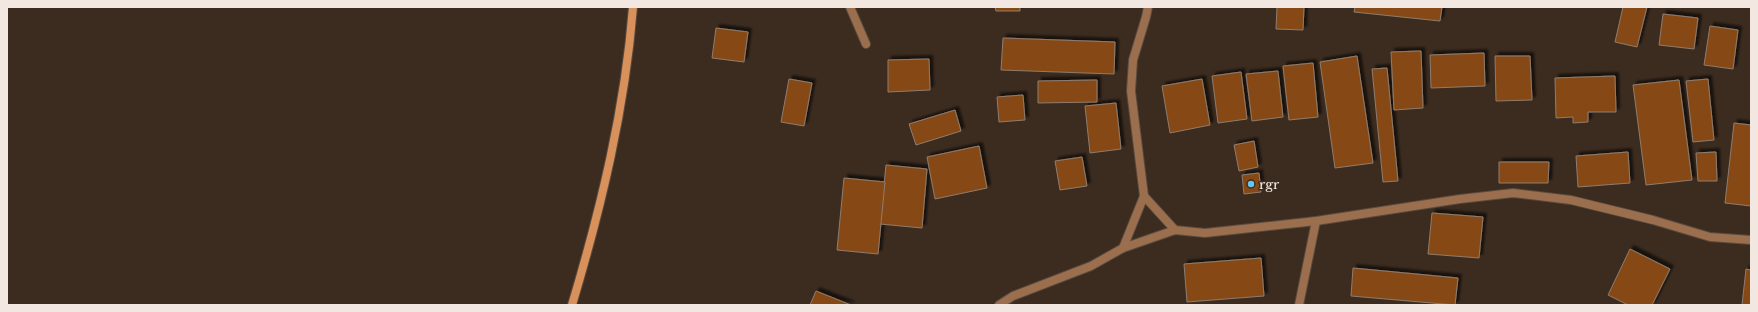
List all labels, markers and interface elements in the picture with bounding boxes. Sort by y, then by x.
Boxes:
place label: rgr [1259,176,1280,193]
marker: rgr [1246,179,1256,189]

